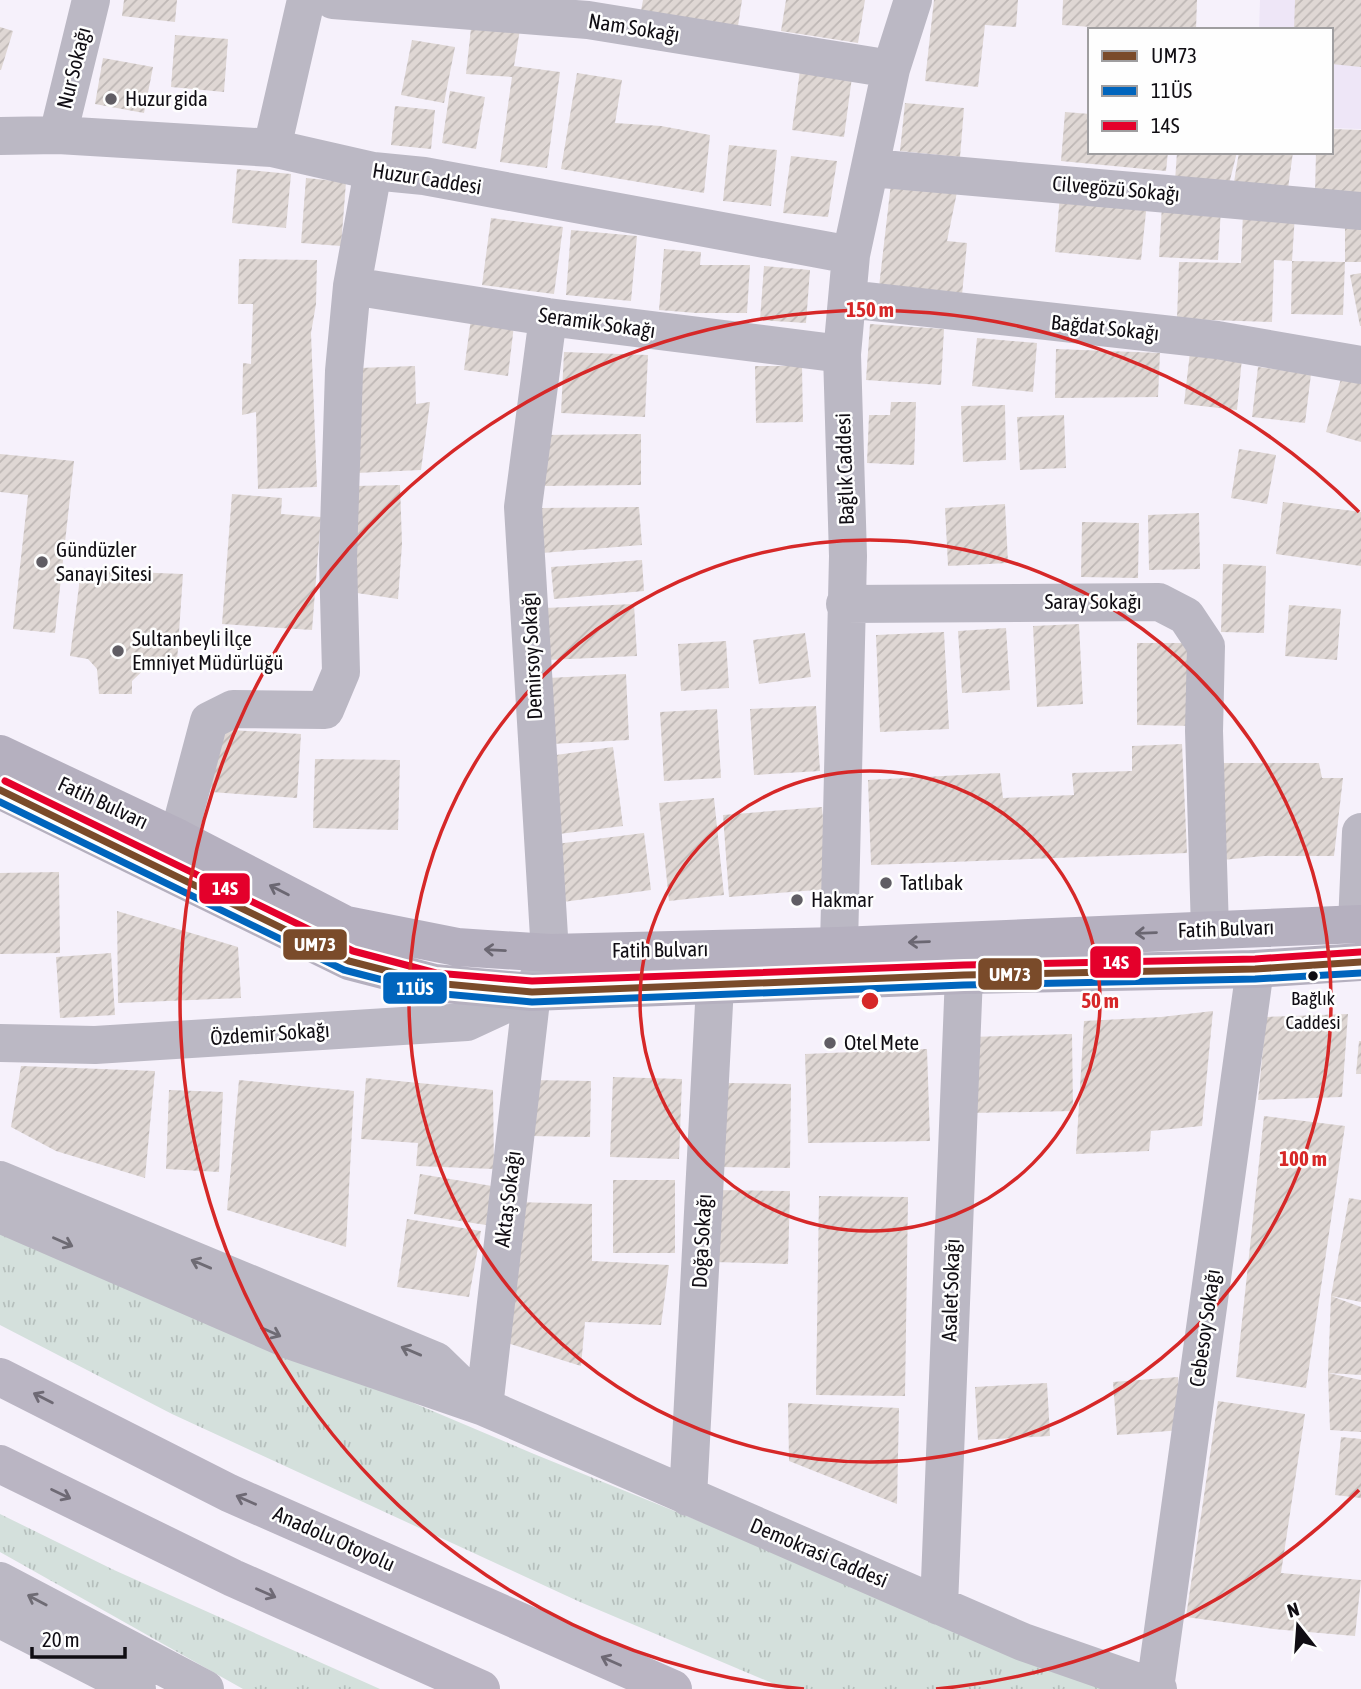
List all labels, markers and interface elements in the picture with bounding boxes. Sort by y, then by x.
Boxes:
street label: Nam Sokağı [587,8,681,46]
street label: Nur Sokağı [51,25,95,111]
legend [1088,28,1333,154]
text: UM73 [1151,43,1197,67]
text: 11ÜS [1151,78,1192,102]
place label: Huzur gida [125,86,208,110]
marker: Huzur gida [103,91,119,107]
text: 14S [1151,113,1180,137]
street label: Huzur Caddesi [371,158,483,198]
street label: Cilvegözü Sokağı [1051,170,1181,206]
text: 150 m [846,297,894,321]
street label: Seramik Sokağı [537,302,657,342]
street label: Bağdat Sokağı [1050,309,1160,345]
street label: Bağlık Caddesi [830,413,858,526]
place label: Gündüzler Sanayi Sitesi [56,537,152,585]
marker: Gündüzler Sanayi Sitesi [34,554,50,570]
street label: Saray Sokağı [1044,589,1142,613]
street label: Demirsoy Sokağı [516,592,546,720]
place label: Sultanbeyli İlçe Emniyet Müdürlüğü [132,626,283,674]
marker: Sultanbeyli İlçe Emniyet Müdürlüğü [110,643,126,659]
street label: Fatih Bulvarı [55,771,152,833]
place label: Tatlıbak [900,870,963,894]
line badge: 14S [198,872,251,905]
marker: Tatlıbak [878,875,894,891]
text: 14S [212,877,238,899]
one-way arrow [269,883,290,896]
place label: Hakmar [811,887,874,911]
marker: Hakmar [789,892,805,908]
street label: Fatih Bulvarı [1177,914,1275,942]
one-way arrow [1135,926,1158,939]
line badge: UM73 [282,928,348,961]
text: UM73 [294,933,336,955]
street label: Fatih Bulvarı [612,936,708,962]
one-way arrow [907,936,930,949]
one-way arrow [484,943,507,956]
line badge: 14S [1089,945,1142,979]
text: 14S [1103,951,1129,973]
line badge: UM73 [977,957,1043,991]
text: UM73 [989,963,1031,985]
marker: Bağlık Caddesi [1306,969,1320,983]
line badge: 11ÜS [382,971,448,1005]
text: 11ÜS [396,977,434,999]
place label: Bağlık Caddesi [1285,987,1341,1033]
text: 50 m [1081,988,1119,1012]
centre of rings [858,989,882,1013]
street label: Özdemir Sokağı [209,1017,330,1049]
place label: Otel Mete [844,1030,919,1054]
marker: Otel Mete [822,1035,838,1051]
text: 100 m [1279,1146,1327,1170]
street label: Aktaş Sokağı [489,1149,525,1249]
street label: Doğa Sokağı [687,1193,715,1289]
one-way arrow [51,1236,73,1249]
street label: Asalet Sokağı [936,1238,964,1342]
one-way arrow [190,1256,212,1269]
street label: Cebesoy Sokağı [1184,1267,1224,1388]
one-way arrow [260,1327,281,1340]
one-way arrow [401,1344,422,1357]
one-way arrow [33,1391,53,1405]
one-way arrow [50,1487,71,1501]
one-way arrow [236,1493,257,1506]
street label: Anadolu Otoyolu [270,1501,399,1576]
street label: Demokrasi Caddesi [747,1512,892,1592]
one-way arrow [255,1587,276,1600]
north arrow [1263,1591,1333,1661]
one-way arrow [27,1593,47,1607]
text: N [1284,1598,1302,1622]
scale bar [32,1616,124,1660]
text: 20 m [42,1627,80,1651]
one-way arrow [601,1654,622,1667]

